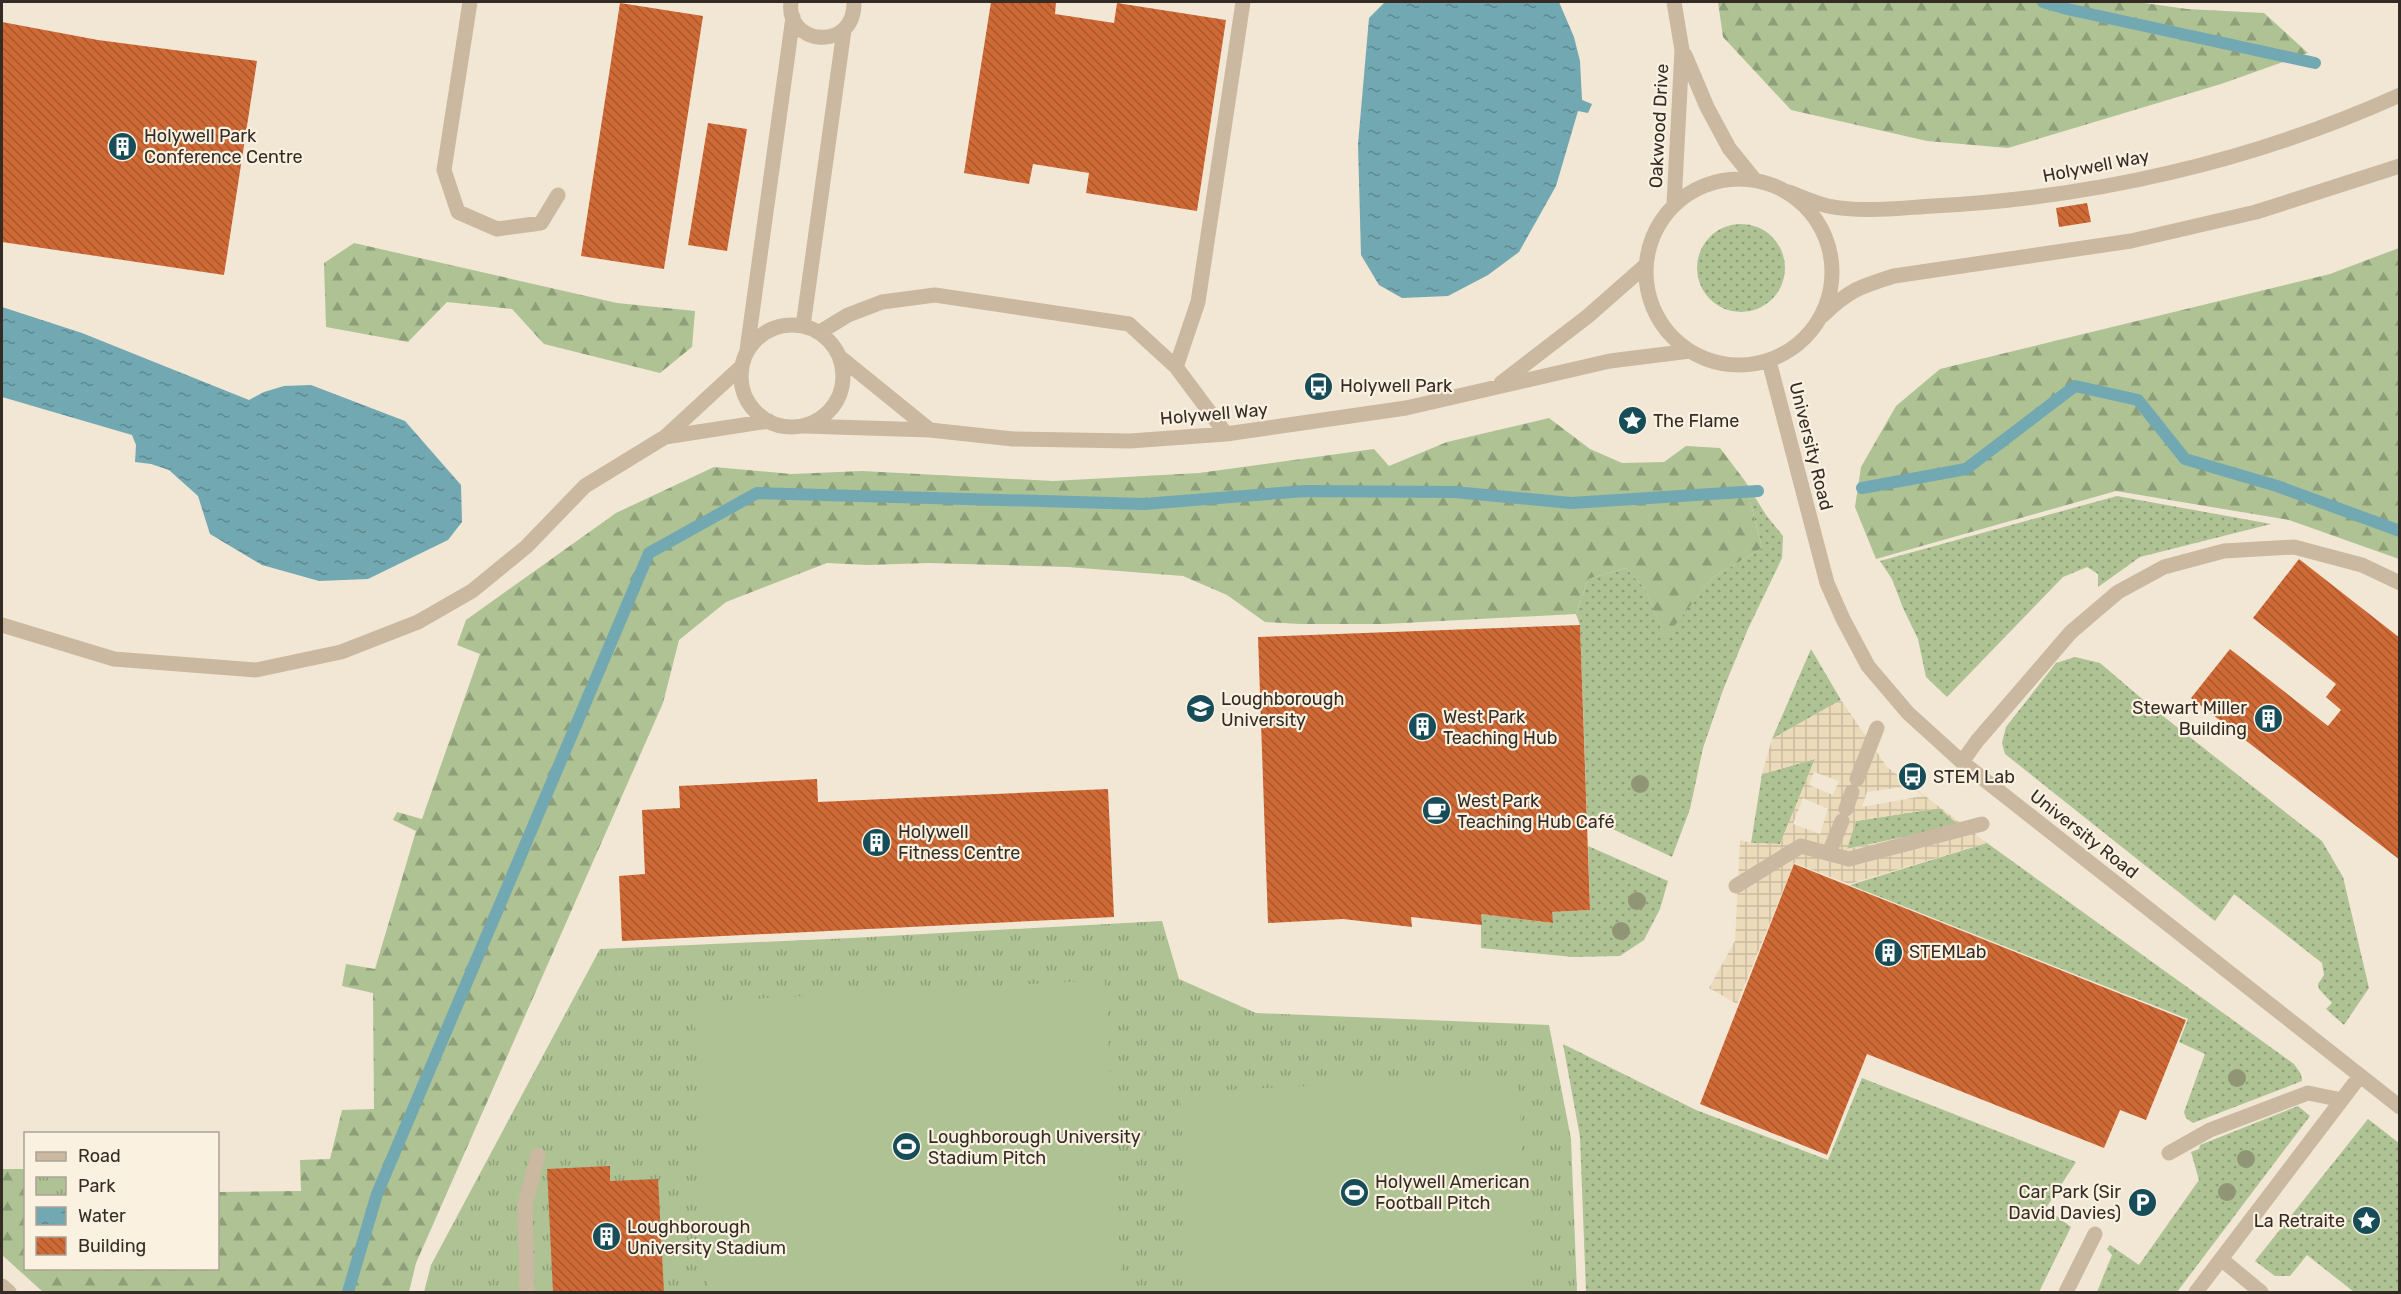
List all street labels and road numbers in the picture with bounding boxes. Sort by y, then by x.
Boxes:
street label: Oakwood Drive [1645,63,1673,189]
street label: Holywell Way [2041,145,2151,187]
street label: University Road [1784,380,1838,512]
street label: Holywell Way [1159,398,1269,430]
street label: University Road [2025,785,2143,883]

